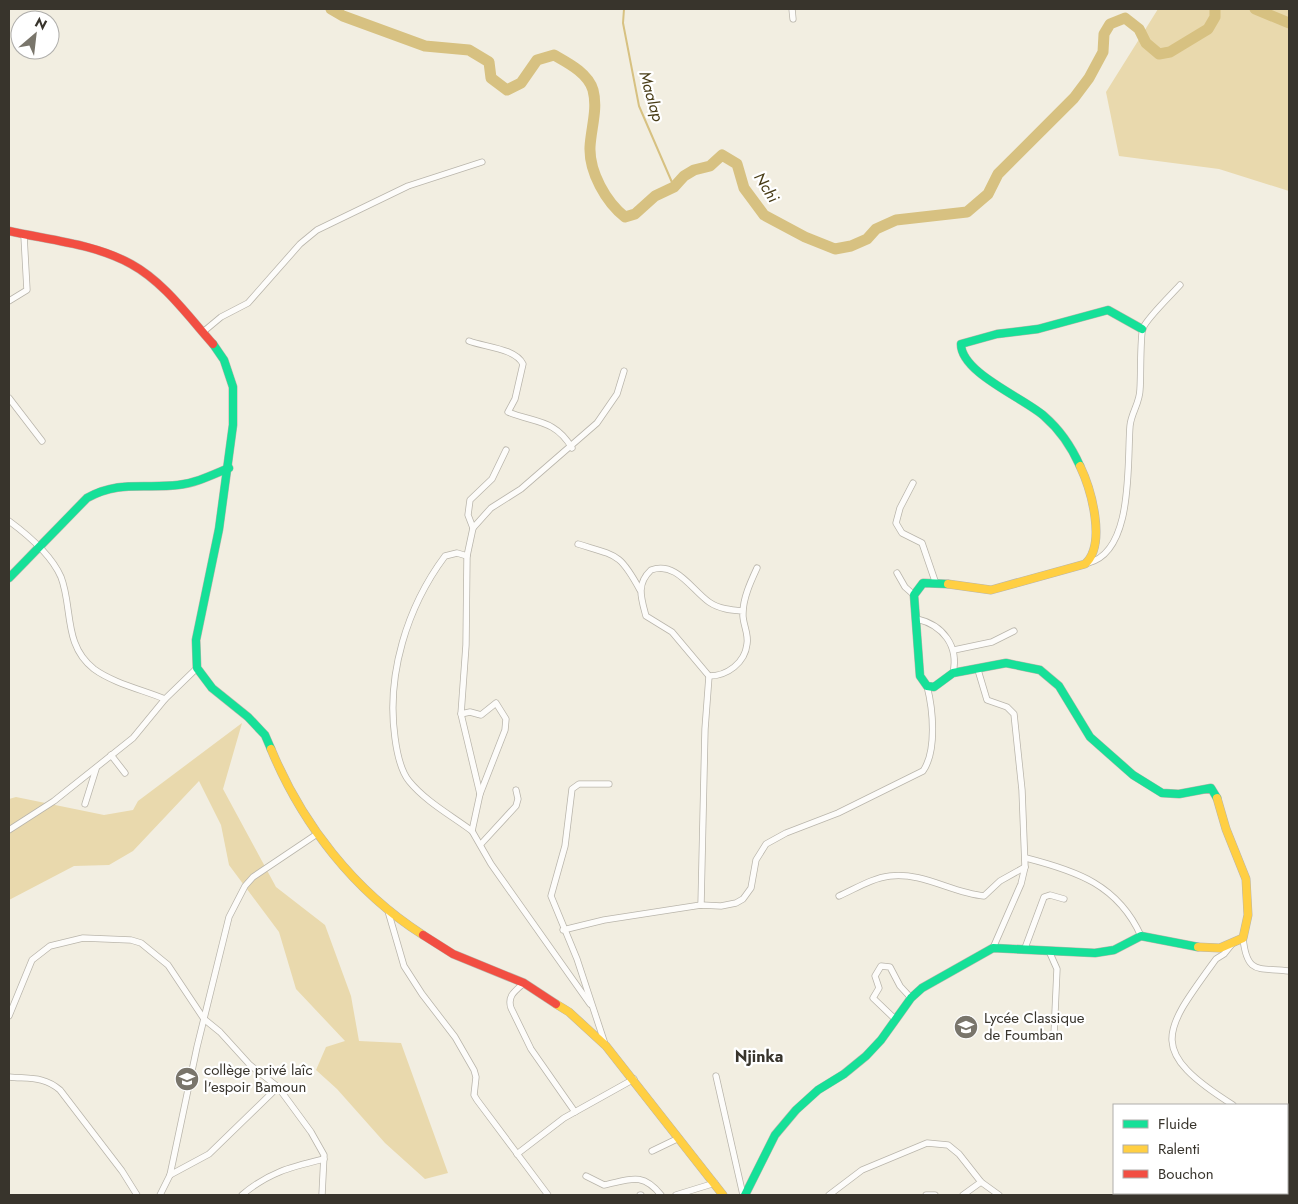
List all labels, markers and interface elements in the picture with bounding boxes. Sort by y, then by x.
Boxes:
north arrow [10,10,60,60]
text: N [31,12,51,35]
water label: Maalap [633,68,670,124]
water label: Nchi [748,168,785,208]
place label: Lycée Classique de Foumban [984,1007,1085,1046]
school or university icon: Lycée Classique de Foumban [953,1014,979,1040]
district label: Njinka [735,1045,783,1068]
place label: collège privé laîc l'espoir Bamoun [204,1059,313,1098]
school or university icon: collège privé laîc l'espoir Bamoun [174,1066,200,1092]
legend [1113,1104,1288,1194]
text: Fluide [1158,1113,1197,1135]
text: Ralenti [1158,1138,1200,1160]
text: Bouchon [1158,1163,1214,1185]

